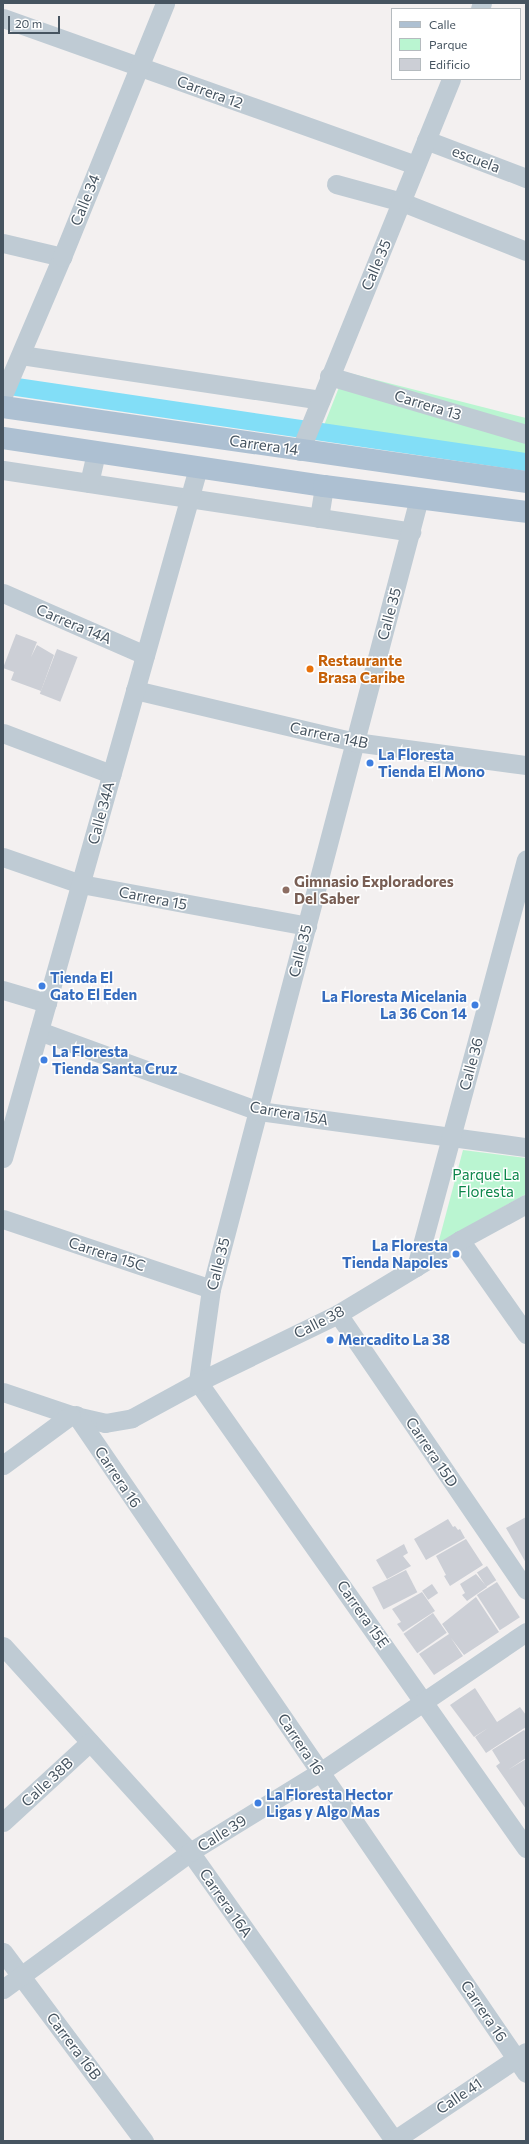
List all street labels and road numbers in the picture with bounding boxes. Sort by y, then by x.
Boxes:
street label: Carrera 12 [174,72,246,112]
street label: escuela [449,142,503,176]
street label: Calle 34 [67,172,103,228]
street label: Calle 35 [357,237,395,293]
street label: Carrera 13 [392,386,464,424]
street label: Carrera 14 [228,431,300,459]
street label: Calle 35 [373,586,405,642]
street label: Carrera 14A [34,600,114,648]
street label: Carrera 14B [288,718,370,752]
street label: Calle 34A [84,780,118,846]
street label: Carrera 15 [117,883,189,913]
street label: Calle 35 [285,923,315,979]
street label: Calle 36 [455,1036,487,1092]
street label: Carrera 15A [248,1097,330,1129]
street label: Carrera 15C [66,1233,148,1275]
street label: Calle 35 [203,1236,233,1292]
street label: Calle 38 [291,1302,347,1342]
street label: Carrera 15D [402,1414,462,1490]
street label: Carrera 16 [91,1443,145,1511]
street label: Carrera 15E [333,1577,393,1651]
street label: Carrera 16 [274,1710,328,1778]
street label: Calle 38B [18,1754,76,1810]
street label: Calle 39 [194,1811,250,1855]
street label: Carrera 16A [196,1865,256,1941]
street label: Carrera 16 [457,1977,511,2045]
street label: Carrera 16B [43,2009,105,2083]
street label: Calle 41 [433,2074,485,2118]

